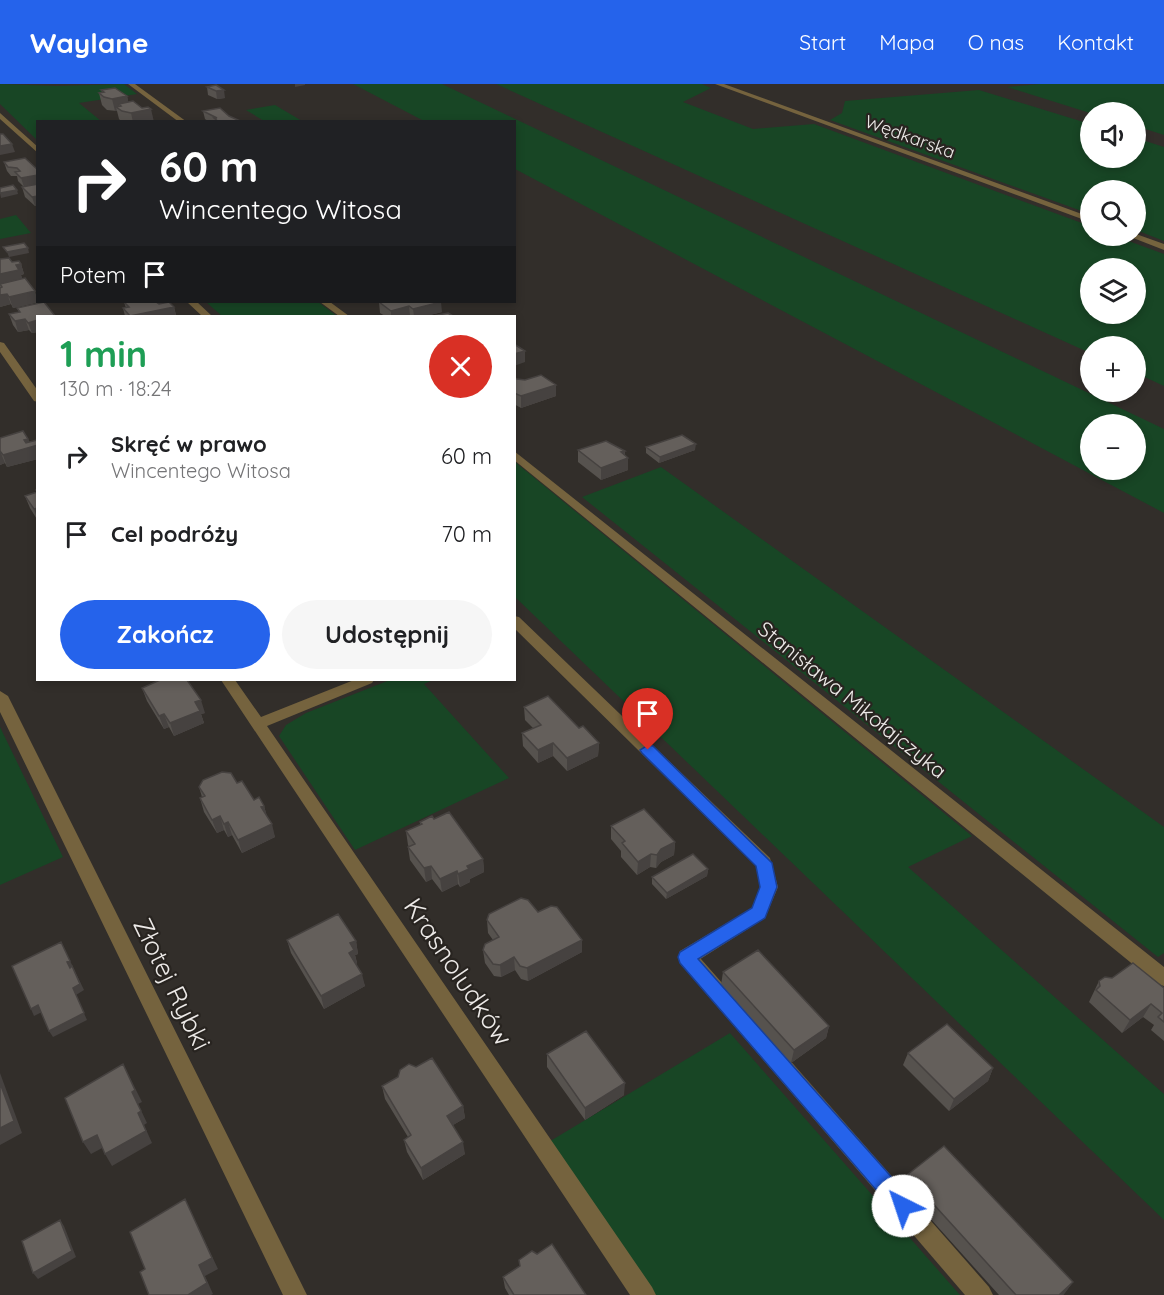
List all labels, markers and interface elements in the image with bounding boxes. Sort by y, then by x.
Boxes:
text: Waylane [30,25,149,60]
text: Start [799,29,846,55]
text: Mapa [879,29,935,55]
text: O nas [968,29,1024,55]
text: Kontakt [1057,29,1134,55]
map controls [1080,102,1146,480]
button: sound [1080,102,1146,168]
street label: Wędkarska [862,110,959,163]
text: 60 m [159,140,259,193]
icon: right [60,144,138,222]
button: search [1080,180,1146,246]
text: Wincentego Witosa [159,192,402,226]
icon: arrive [138,258,171,291]
button: layers [1080,258,1146,324]
text: Potem [60,261,126,289]
text: 1 min [60,331,147,376]
button: close [429,335,492,398]
button: + [1080,336,1146,402]
text: 130 m · 18:24 [60,376,172,401]
button: − [1080,414,1146,480]
text: Skręć w prawo [111,430,267,458]
icon: right [60,440,93,473]
text: 60 m [441,442,492,470]
text: Wincentego Witosa [111,458,291,483]
icon: arrive [60,518,93,551]
text: Cel podróży [111,520,238,548]
text: 70 m [442,520,492,548]
button: Zakończ [60,600,270,669]
button: Udostępnij [282,600,492,669]
street label: Stanisława Mikołajczyka [753,615,952,783]
pin [622,688,673,750]
icon: arrive [631,697,664,730]
street label: Krasnoludków [397,891,520,1052]
street label: Złotej Rybki [126,912,219,1055]
position arrow [871,1174,935,1238]

